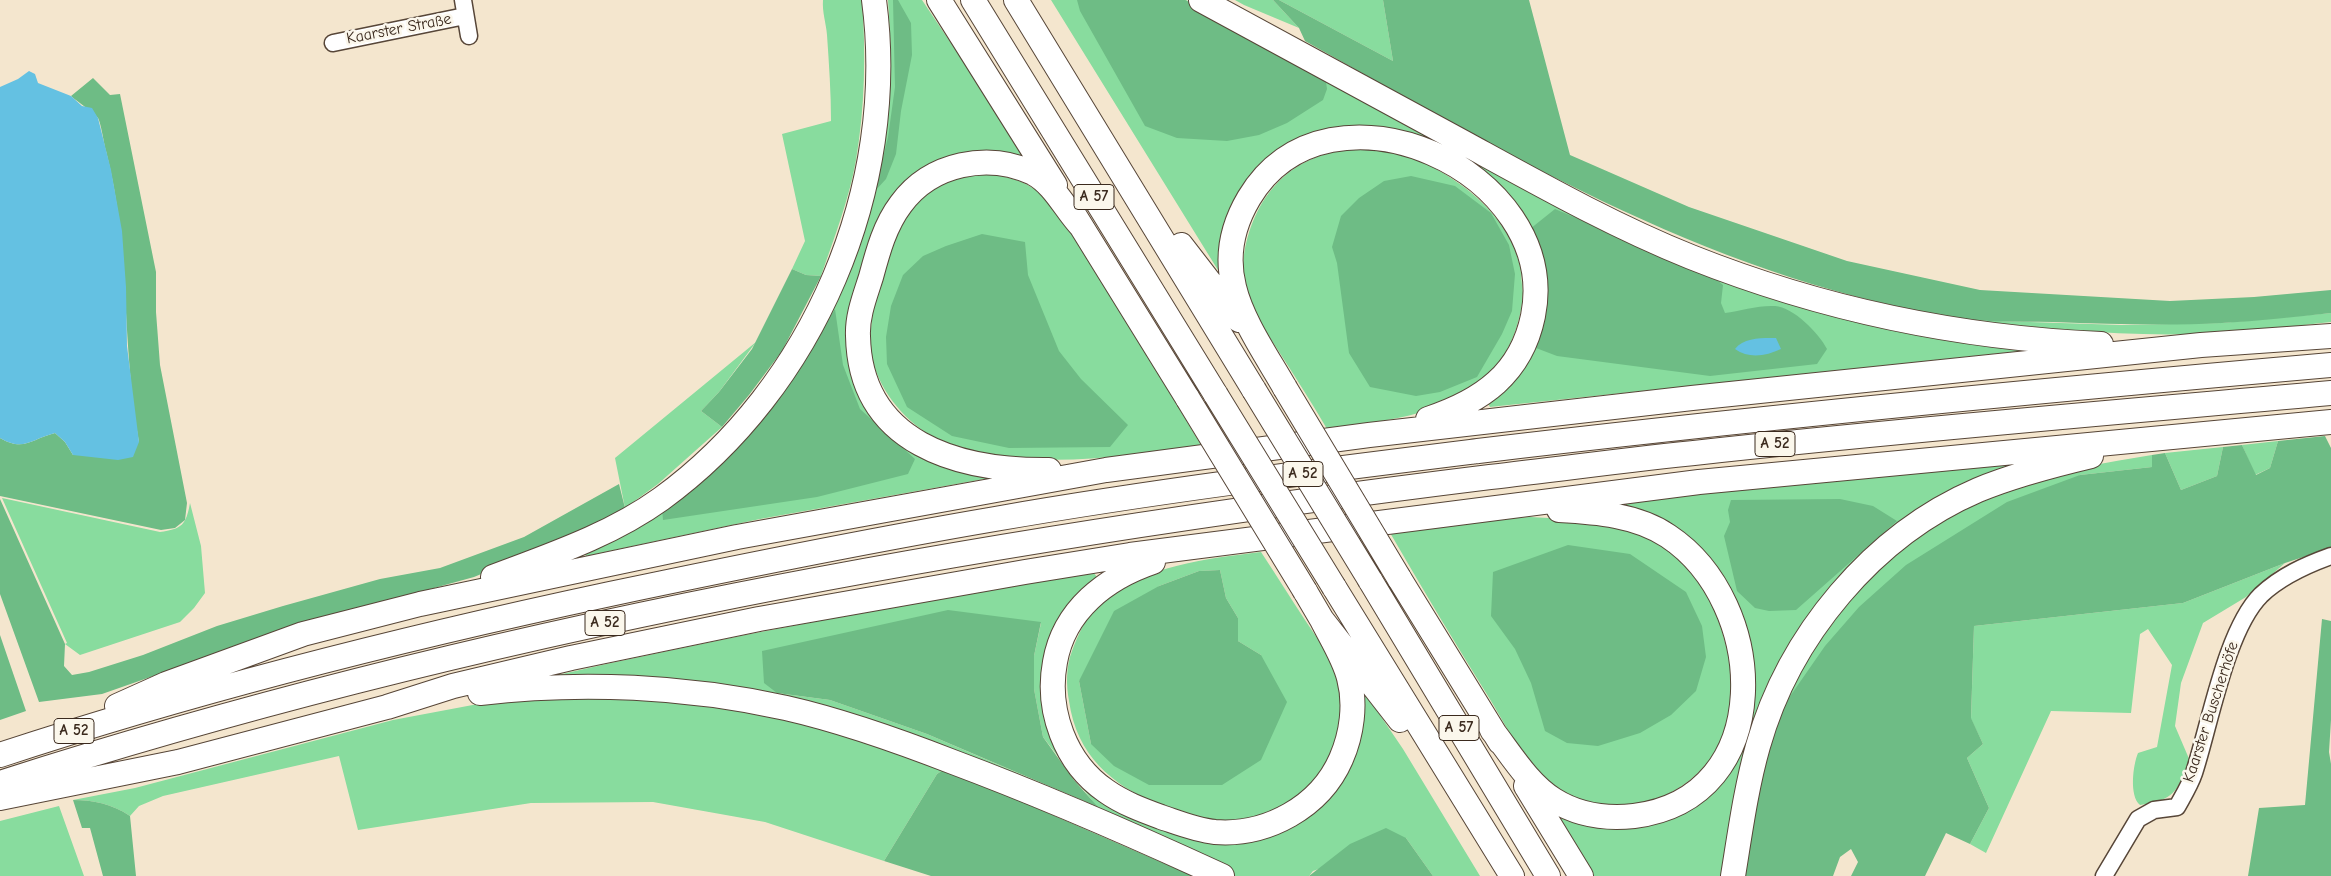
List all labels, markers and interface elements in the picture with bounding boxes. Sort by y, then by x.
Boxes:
street label: Kaarster Straße [345,9,453,49]
road number: A 57 [1074,184,1114,210]
road number: A 52 [1755,432,1795,456]
road number: A 52 [1283,462,1323,486]
road number: A 52 [585,610,625,636]
street label: Kaarster Buscherhöfe [2179,639,2243,785]
road number: A 57 [1439,716,1479,740]
road number: A 52 [54,718,94,744]

